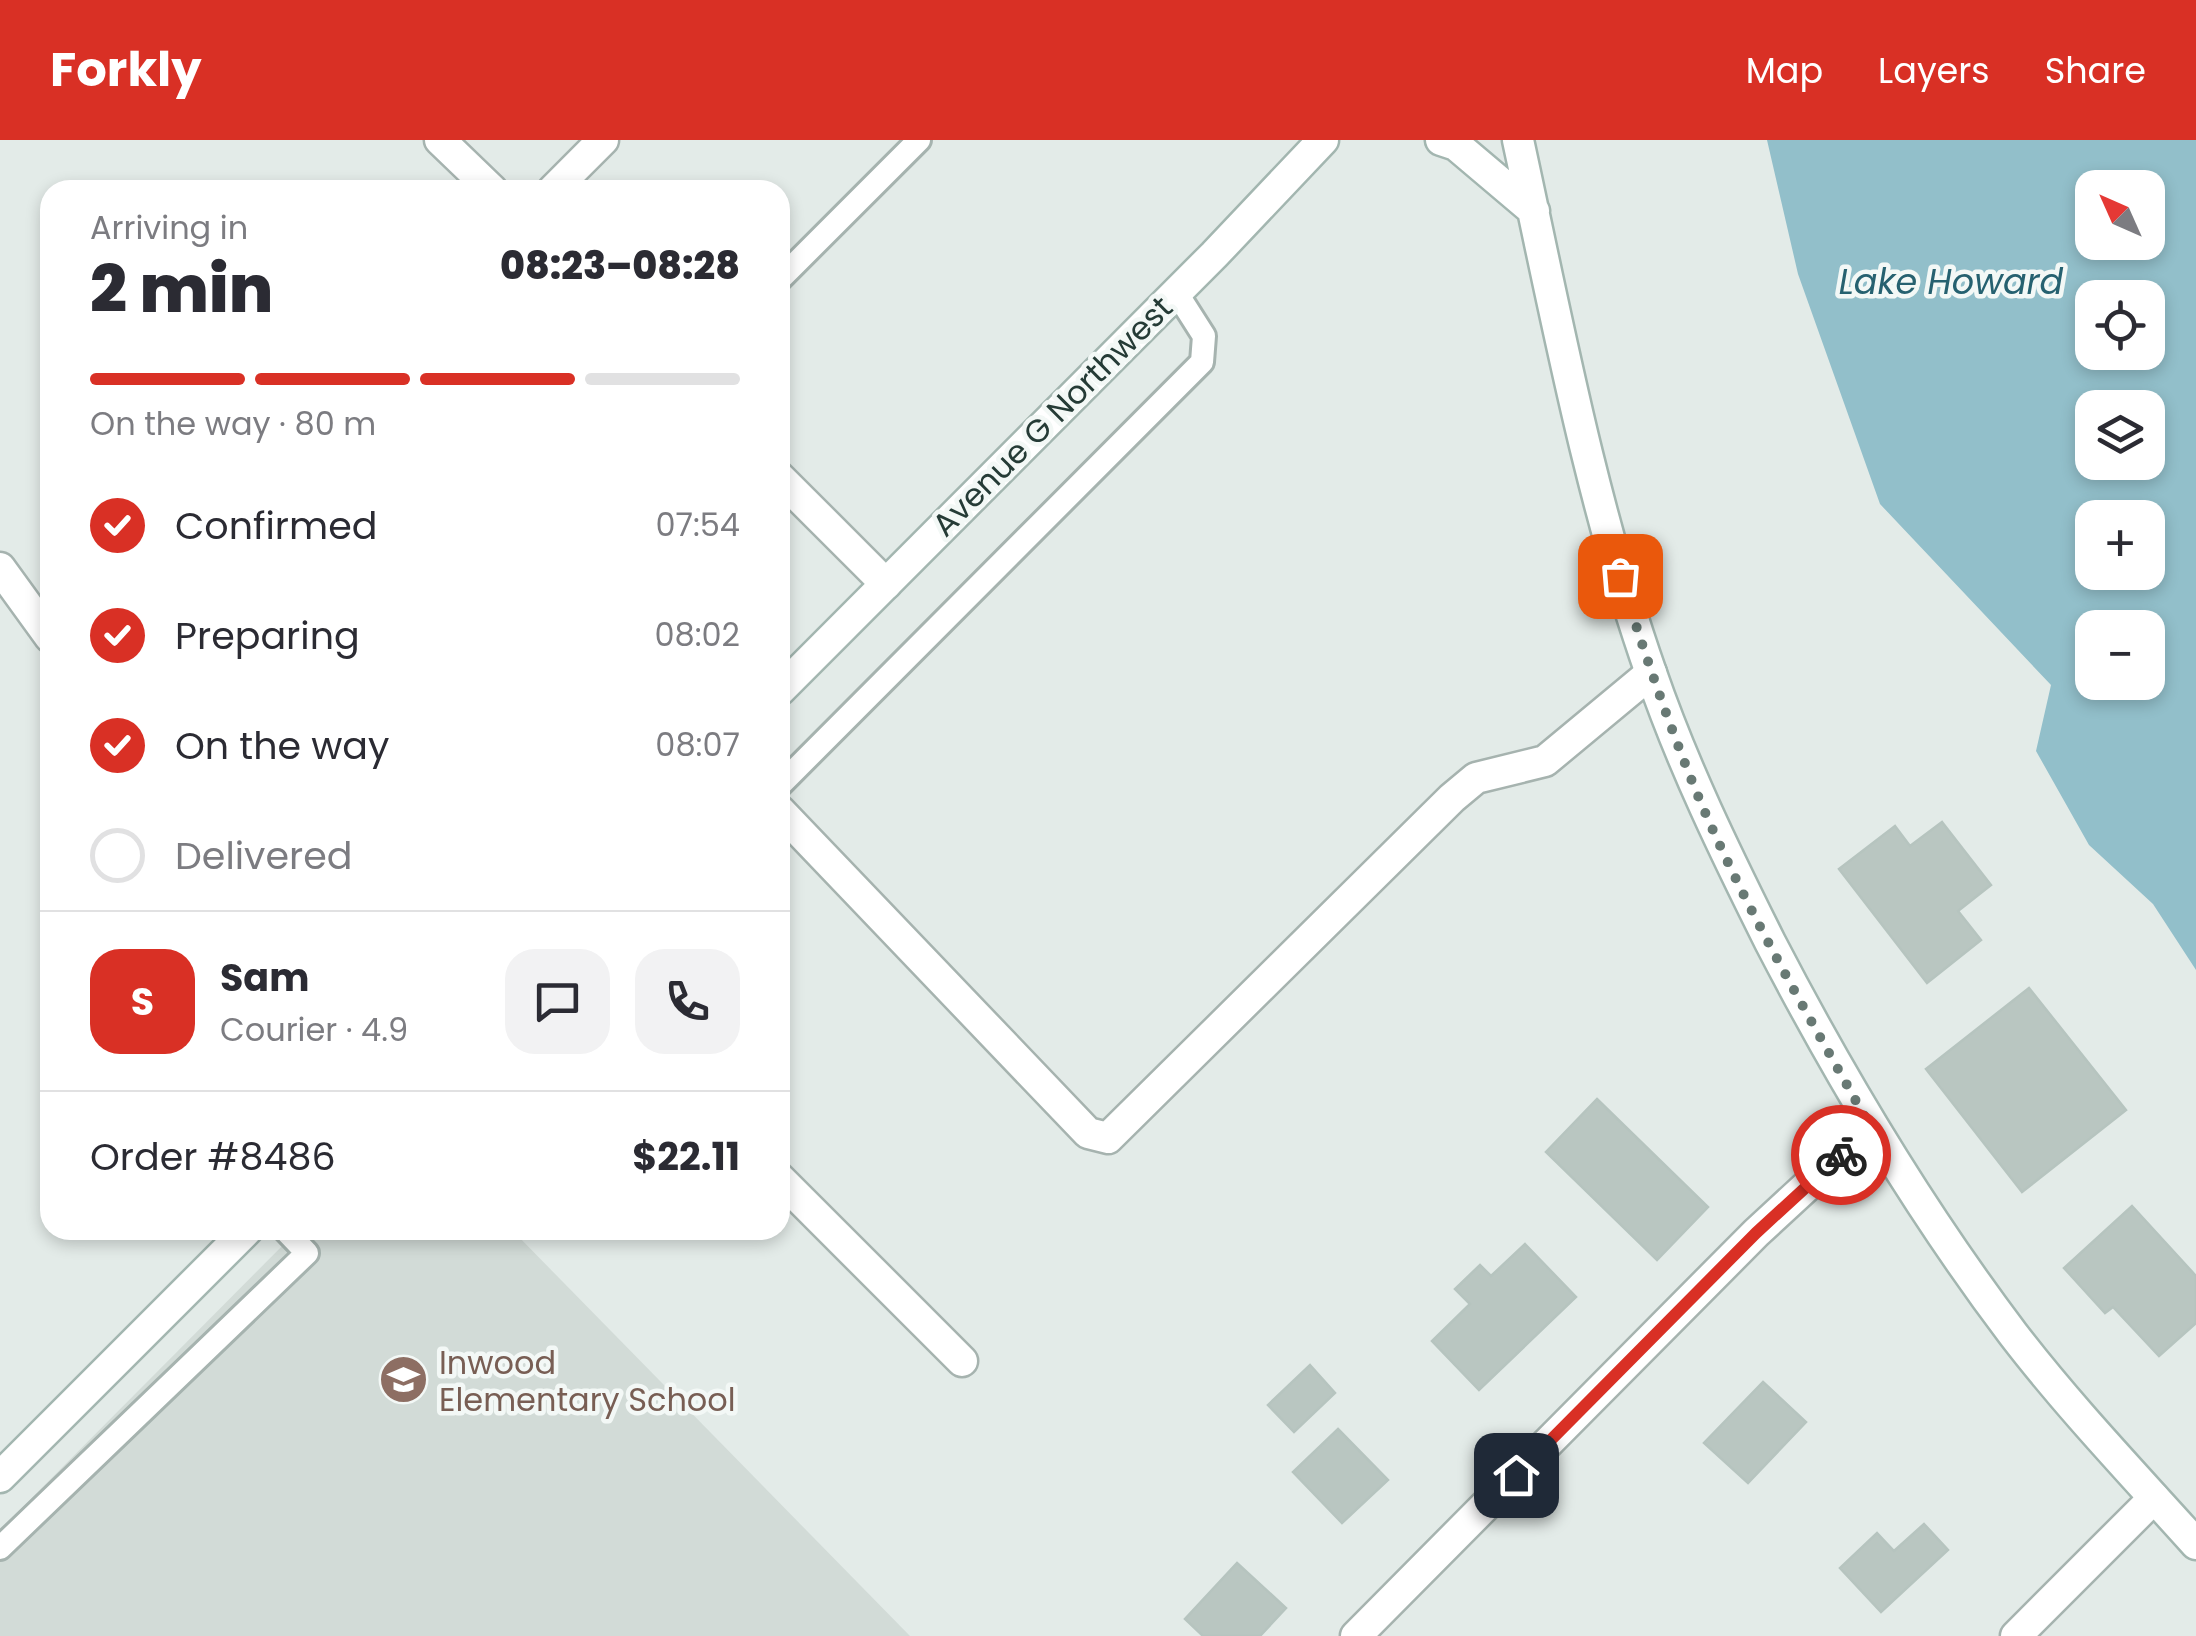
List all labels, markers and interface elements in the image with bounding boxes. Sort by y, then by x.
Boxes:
text: Forkly [50,36,202,103]
text: Map [1746,46,1823,95]
text: Layers [1878,46,1990,95]
text: Share [2045,46,2146,95]
north arrow [2075,170,2165,260]
map controls [2075,170,2165,700]
text: Arriving in [90,205,248,250]
text: 08:23–08:28 [500,239,740,292]
text: 2 min [90,244,273,335]
water label: Lake Howard [1839,257,2064,306]
button: locate [2075,280,2165,370]
street label: Avenue G Northwest [922,286,1182,546]
button: layers [2075,390,2165,480]
text: On the way · 80 m [90,401,376,446]
icon: check [90,498,145,553]
text: Confirmed [175,499,377,552]
button: + [2075,500,2165,590]
text: 07:54 [655,502,740,547]
pin [1578,534,1663,619]
icon: bag [1593,549,1648,604]
icon: check [90,608,145,663]
text: Preparing [175,609,360,662]
button: − [2075,610,2165,700]
text: 08:02 [654,612,740,657]
icon: check [90,718,145,773]
text: On the way [175,719,389,772]
text: 08:07 [655,722,740,767]
text: Delivered [175,829,352,882]
button: chat [505,949,610,1054]
button: phone [635,949,740,1054]
text: Sam [220,951,309,1004]
text: S [131,975,154,1028]
text: Courier · 4.9 [220,1007,408,1052]
courier [1791,1105,1891,1205]
icon: bike [1814,1128,1869,1183]
text: Order #8486 [90,1130,336,1183]
text: $22.11 [632,1130,740,1183]
place label: Inwood Elementary School [439,1340,736,1422]
school or university icon: Inwood Elementary School [378,1354,430,1406]
pin [1474,1433,1559,1518]
icon: home [1489,1448,1544,1503]

